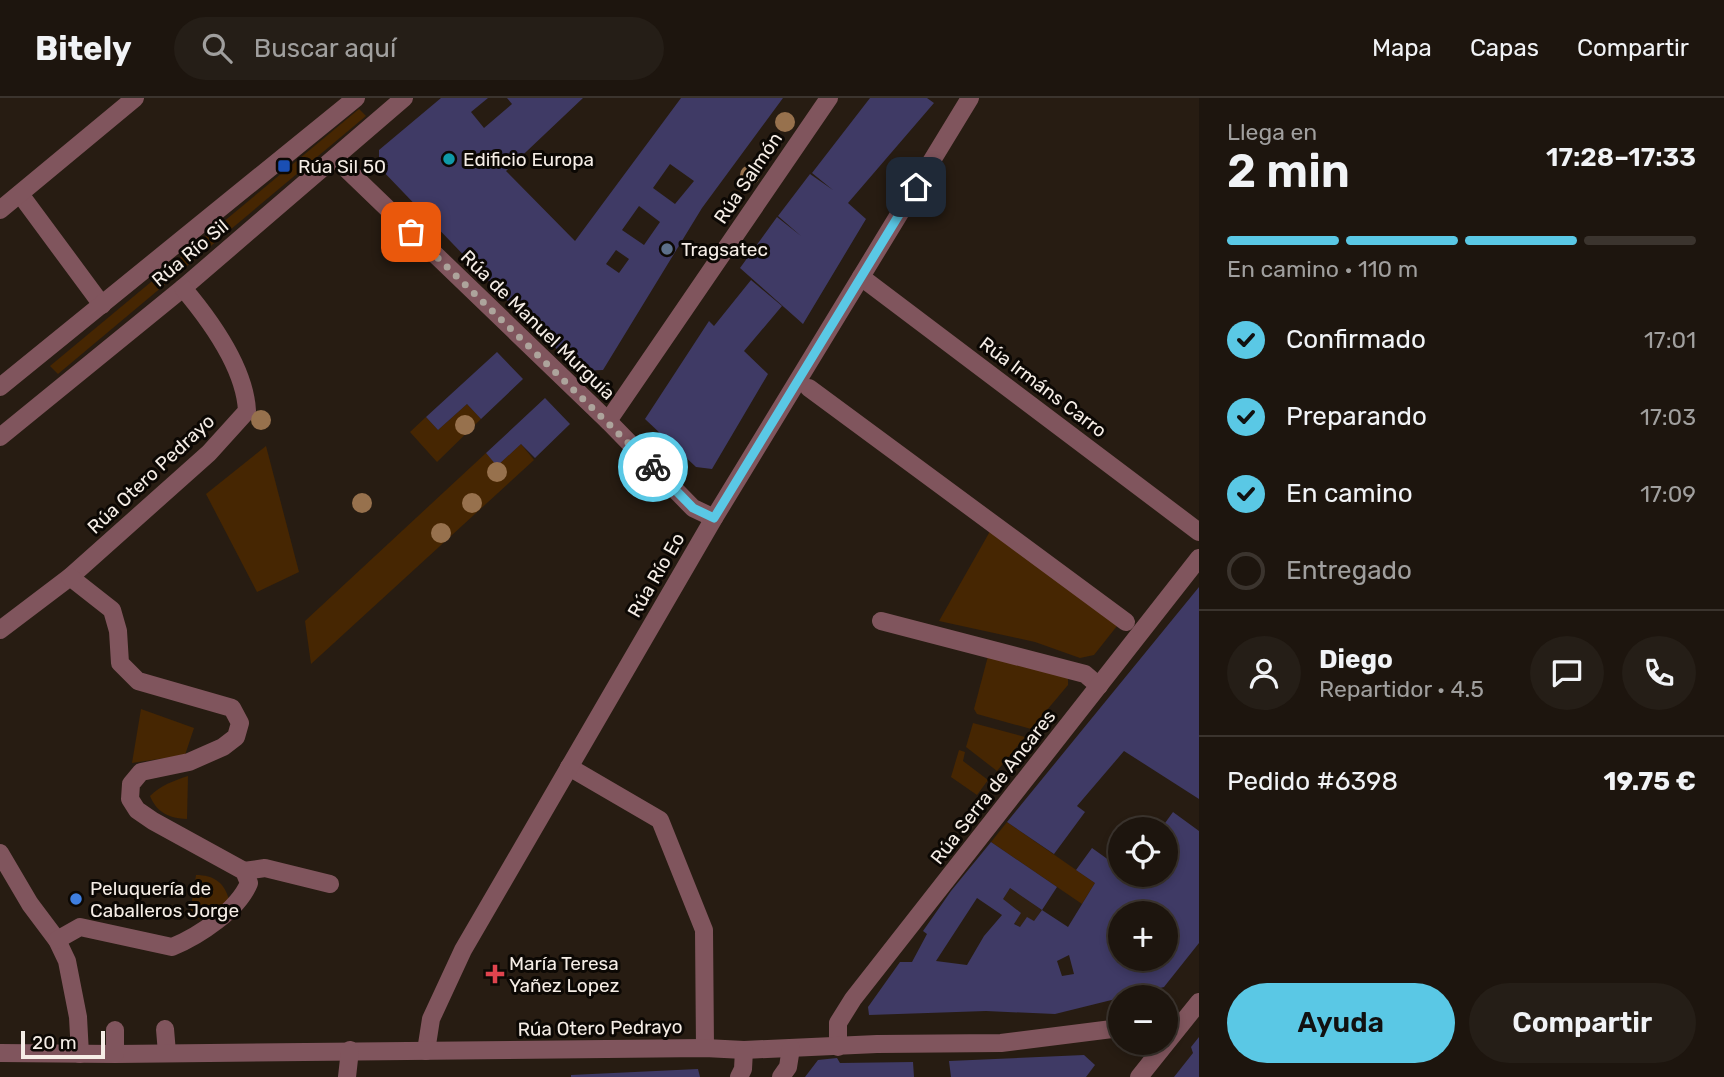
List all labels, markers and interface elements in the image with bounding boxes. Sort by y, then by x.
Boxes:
search box [174,17,664,80]
text: Bitely [35,29,132,68]
icon: search [198,29,236,67]
text: Buscar aquí [254,33,396,64]
text: Mapa [1372,34,1432,62]
text: Capas [1470,34,1539,62]
text: Compartir [1577,34,1689,62]
text: Llega en [1227,118,1317,146]
street label: Rúa Salmón [709,128,787,228]
text: 17:28–17:33 [1546,142,1696,173]
text: 2 min [1227,144,1350,199]
place label: Edificio Europa [463,148,594,171]
marker: Edificio Europa [441,151,457,167]
place label: Rúa Sil 50 [298,155,386,178]
pin [886,157,946,217]
marker: Rúa Sil 50 [276,158,292,174]
icon: home [897,168,935,206]
pin [381,202,441,262]
icon: bag [392,213,430,251]
street label: Rúa Río Sil [147,214,233,292]
place label: Tragsatec [681,238,768,261]
marker: Tragsatec [659,241,675,257]
street label: Rúa de Manuel Murguía [456,245,620,405]
text: En camino · 110 m [1227,255,1418,283]
icon: check [1227,321,1265,359]
text: Confirmado [1286,324,1426,355]
text: 17:01 [1644,326,1696,354]
street label: Rúa Irmáns Carro [975,332,1111,442]
icon: check [1227,398,1265,436]
text: Preparando [1286,401,1427,432]
text: 17:03 [1640,403,1696,431]
street label: Rúa Otero Pedrayo [83,409,219,539]
courier [618,432,688,502]
icon: bike [634,448,672,486]
icon: check [1227,475,1265,513]
text: En camino [1286,478,1413,509]
text: 17:09 [1640,480,1696,508]
street label: Rúa Río Eo [623,529,689,621]
text: Entregado [1286,555,1412,586]
button: person [1227,636,1301,710]
button: chat [1530,636,1604,710]
button: phone [1622,636,1696,710]
text: Diego [1319,644,1393,675]
text: Repartidor · 4.5 [1319,675,1484,703]
street label: Rúa Serra de Ancares [926,705,1060,869]
text: Pedido #6398 [1227,766,1398,797]
text: 19.75 € [1604,766,1696,797]
map controls [1108,817,1178,1055]
button: locate [1108,817,1178,887]
place label: Peluquería de Caballeros Jorge [90,877,239,922]
marker: Peluquería de Caballeros Jorge [68,891,84,907]
button: + [1108,901,1178,971]
place label: María Teresa Yañez Lopez [509,952,619,997]
marker: María Teresa Yañez Lopez [487,966,503,982]
button: Ayuda [1227,983,1455,1063]
button: Compartir [1469,983,1696,1063]
button: − [1108,985,1178,1055]
street label: Rúa Otero Pedrayo [517,1015,683,1041]
scale bar [21,1028,105,1060]
text: 20 m [32,1031,77,1054]

